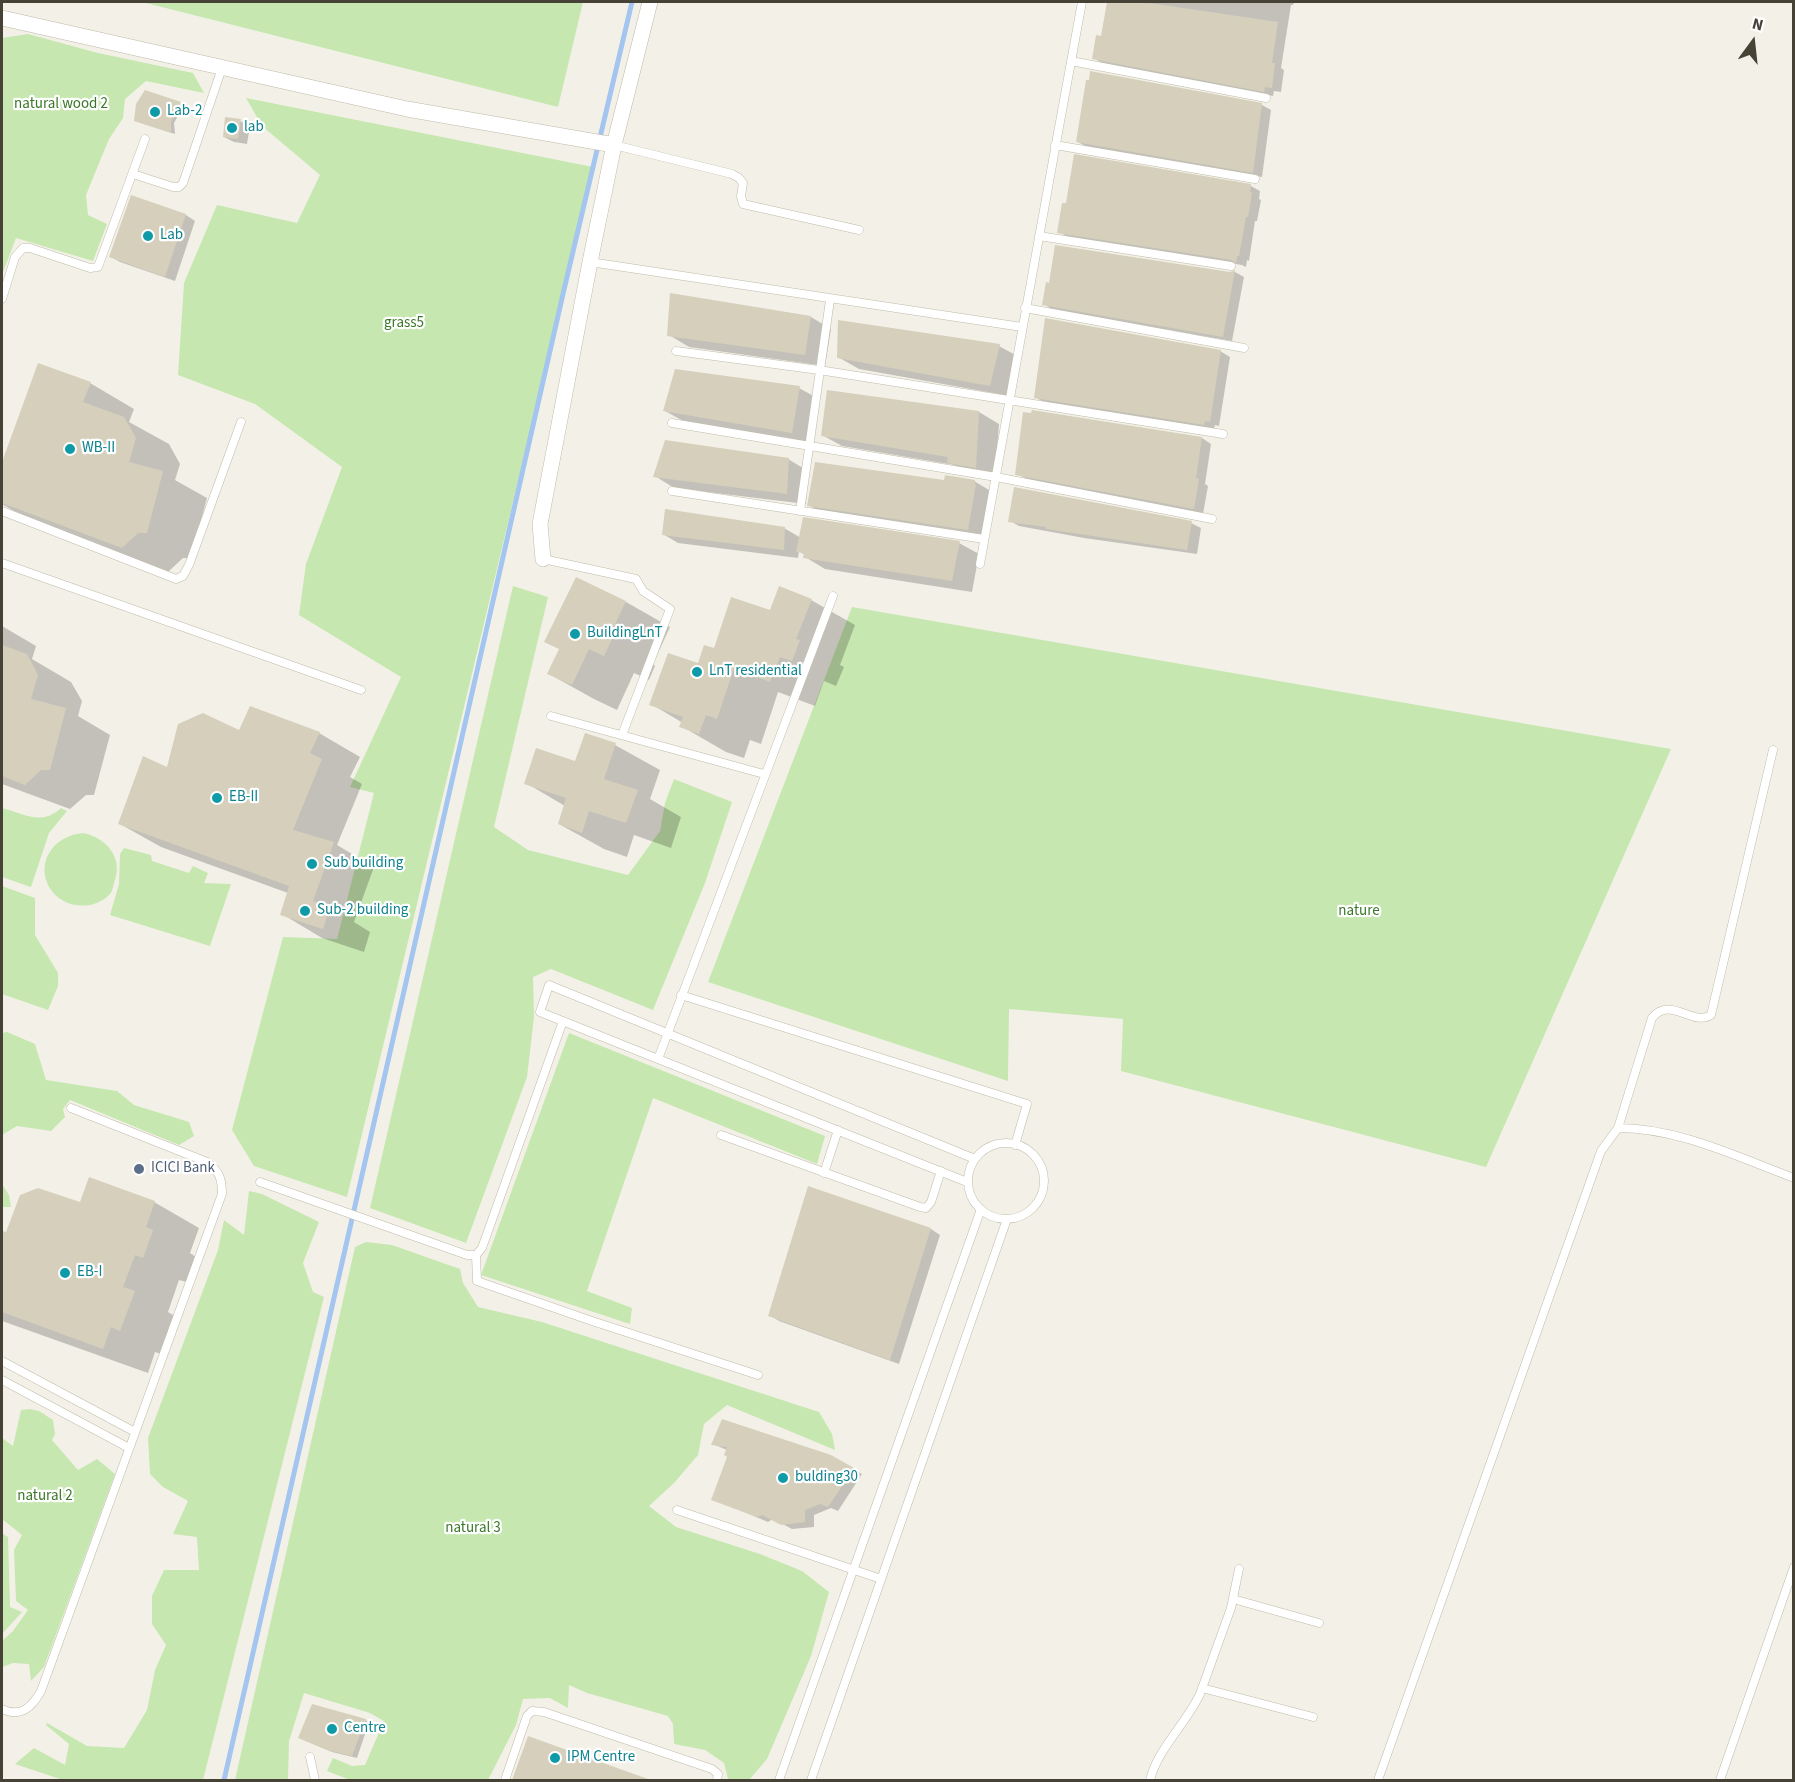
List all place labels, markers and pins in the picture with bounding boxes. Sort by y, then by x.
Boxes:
place label: Lab-2 [167,103,202,121]
marker: Lab-2 [148,105,162,119]
place label: lab [244,119,264,137]
marker: lab [225,121,239,135]
place label: Lab [160,227,183,245]
marker: Lab [141,229,155,243]
place label: WB-II [82,440,115,458]
marker: WB-II [63,442,77,456]
place label: BuildingLnT [587,625,662,643]
marker: BuildingLnT [568,627,582,641]
place label: LnT residential [709,663,802,681]
marker: LnT residential [690,665,704,679]
place label: EB-II [229,789,258,807]
marker: EB-II [210,791,224,805]
place label: Sub building [324,855,403,873]
marker: Sub building [305,857,319,871]
place label: Sub-2 building [317,902,408,920]
marker: Sub-2 building [298,904,312,918]
place label: ICICI Bank [151,1160,215,1178]
marker: ICICI Bank [132,1162,146,1176]
place label: EB-I [77,1264,102,1282]
marker: EB-I [58,1266,72,1280]
place label: bulding30 [795,1469,858,1487]
marker: bulding30 [776,1471,790,1485]
place label: Centre [344,1720,386,1738]
marker: Centre [325,1722,339,1736]
place label: IPM Centre [567,1749,635,1767]
marker: IPM Centre [548,1751,562,1765]

